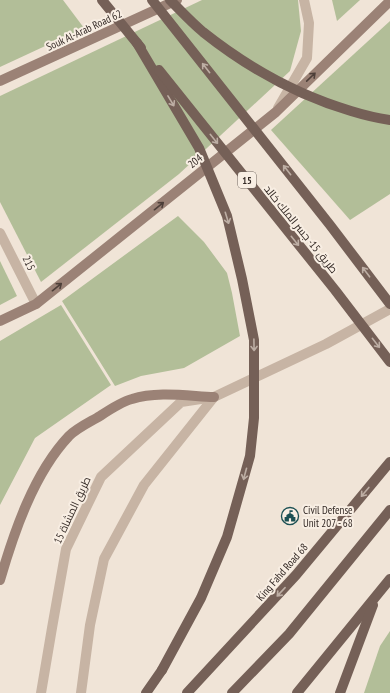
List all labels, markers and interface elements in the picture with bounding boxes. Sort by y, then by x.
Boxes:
street label: Souk Al-Arab Road 62 [44,6,124,54]
one-way arrow [202,62,210,73]
one-way arrow [306,72,316,82]
one-way arrow [167,95,175,106]
one-way arrow [210,134,219,145]
street label: 204 [185,151,205,171]
one-way arrow [282,164,291,175]
road number: 15 [238,172,256,188]
street label: طريق 15- جسر الملك خالد [261,182,341,276]
one-way arrow [153,201,164,210]
one-way arrow [223,211,231,223]
one-way arrow [291,235,300,246]
street label: 215 [19,253,39,273]
one-way arrow [362,267,371,278]
one-way arrow [52,283,63,291]
one-way arrow [250,338,258,351]
one-way arrow [371,338,380,349]
one-way arrow [241,467,248,480]
street label: طريق المشاة 15 [50,474,94,546]
one-way arrow [361,487,369,498]
place label: Civil Defense Unit 207 - 68 [303,503,353,530]
public building icon: Civil Defense Unit 207 - 68 [280,506,300,526]
street label: King Fahd Road 68 [253,540,311,604]
one-way arrow [276,587,286,597]

